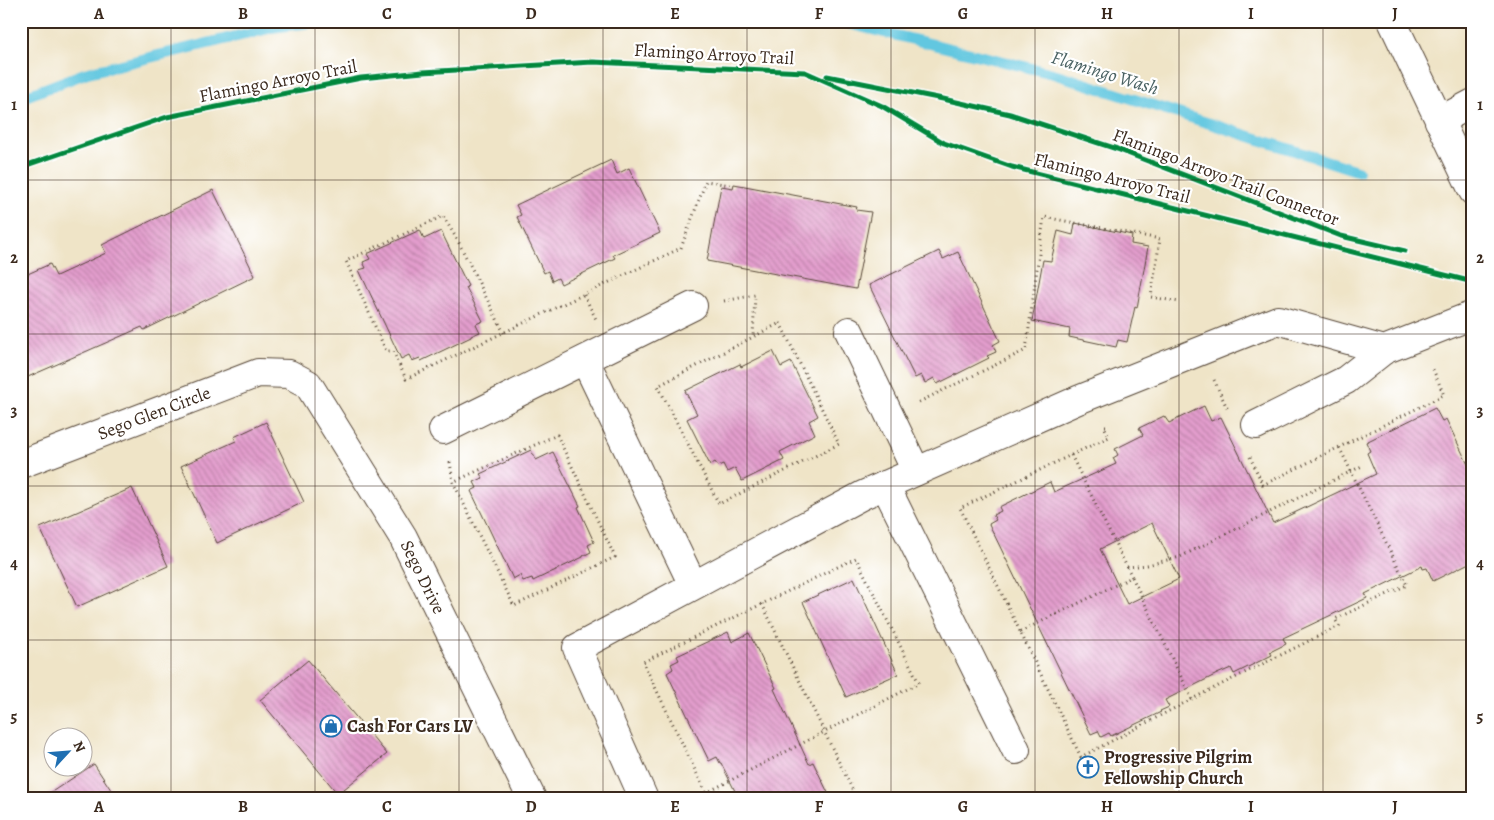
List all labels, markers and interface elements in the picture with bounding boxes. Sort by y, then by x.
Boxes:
text: A [93,3,105,25]
text: B [238,3,248,25]
text: C [382,3,392,25]
text: D [525,3,537,25]
text: E [670,3,680,25]
text: F [815,3,824,25]
text: G [958,3,968,25]
text: H [1101,3,1113,25]
text: I [1248,3,1254,25]
text: J [1392,3,1398,25]
street label: Flamingo Arroyo Trail [633,38,795,70]
water label: Flamingo Wash [1048,44,1162,102]
street label: Flamingo Arroyo Trail [197,54,359,108]
text: 1 [11,94,17,116]
text: 1 [1477,94,1483,116]
street label: Flamingo Arroyo Trail Connector [1110,124,1342,230]
street label: Flamingo Arroyo Trail [1032,148,1192,208]
text: 2 [10,247,18,269]
text: 2 [1476,247,1484,269]
street label: Sego Glen Circle [94,380,214,446]
text: 3 [11,400,18,422]
text: 3 [1477,400,1484,422]
street label: Sego Drive [395,536,451,618]
text: 4 [10,553,18,575]
text: 4 [1476,553,1484,575]
text: 5 [11,706,18,728]
text: 5 [1477,706,1484,728]
shop icon: Cash For Cars LV [319,714,343,738]
place label: Cash For Cars LV [347,714,474,738]
north arrow [42,728,92,778]
text: N [68,738,90,755]
place label: Progressive Pilgrim Fellowship Church [1104,745,1252,790]
church icon: Progressive Pilgrim Fellowship Church [1076,755,1100,779]
text: A [93,796,105,818]
text: B [238,796,248,818]
text: C [382,796,392,818]
text: D [525,796,537,818]
text: E [670,796,680,818]
text: F [815,796,824,818]
text: G [958,796,968,818]
text: H [1101,796,1113,818]
text: I [1248,796,1254,818]
text: J [1392,796,1398,818]

